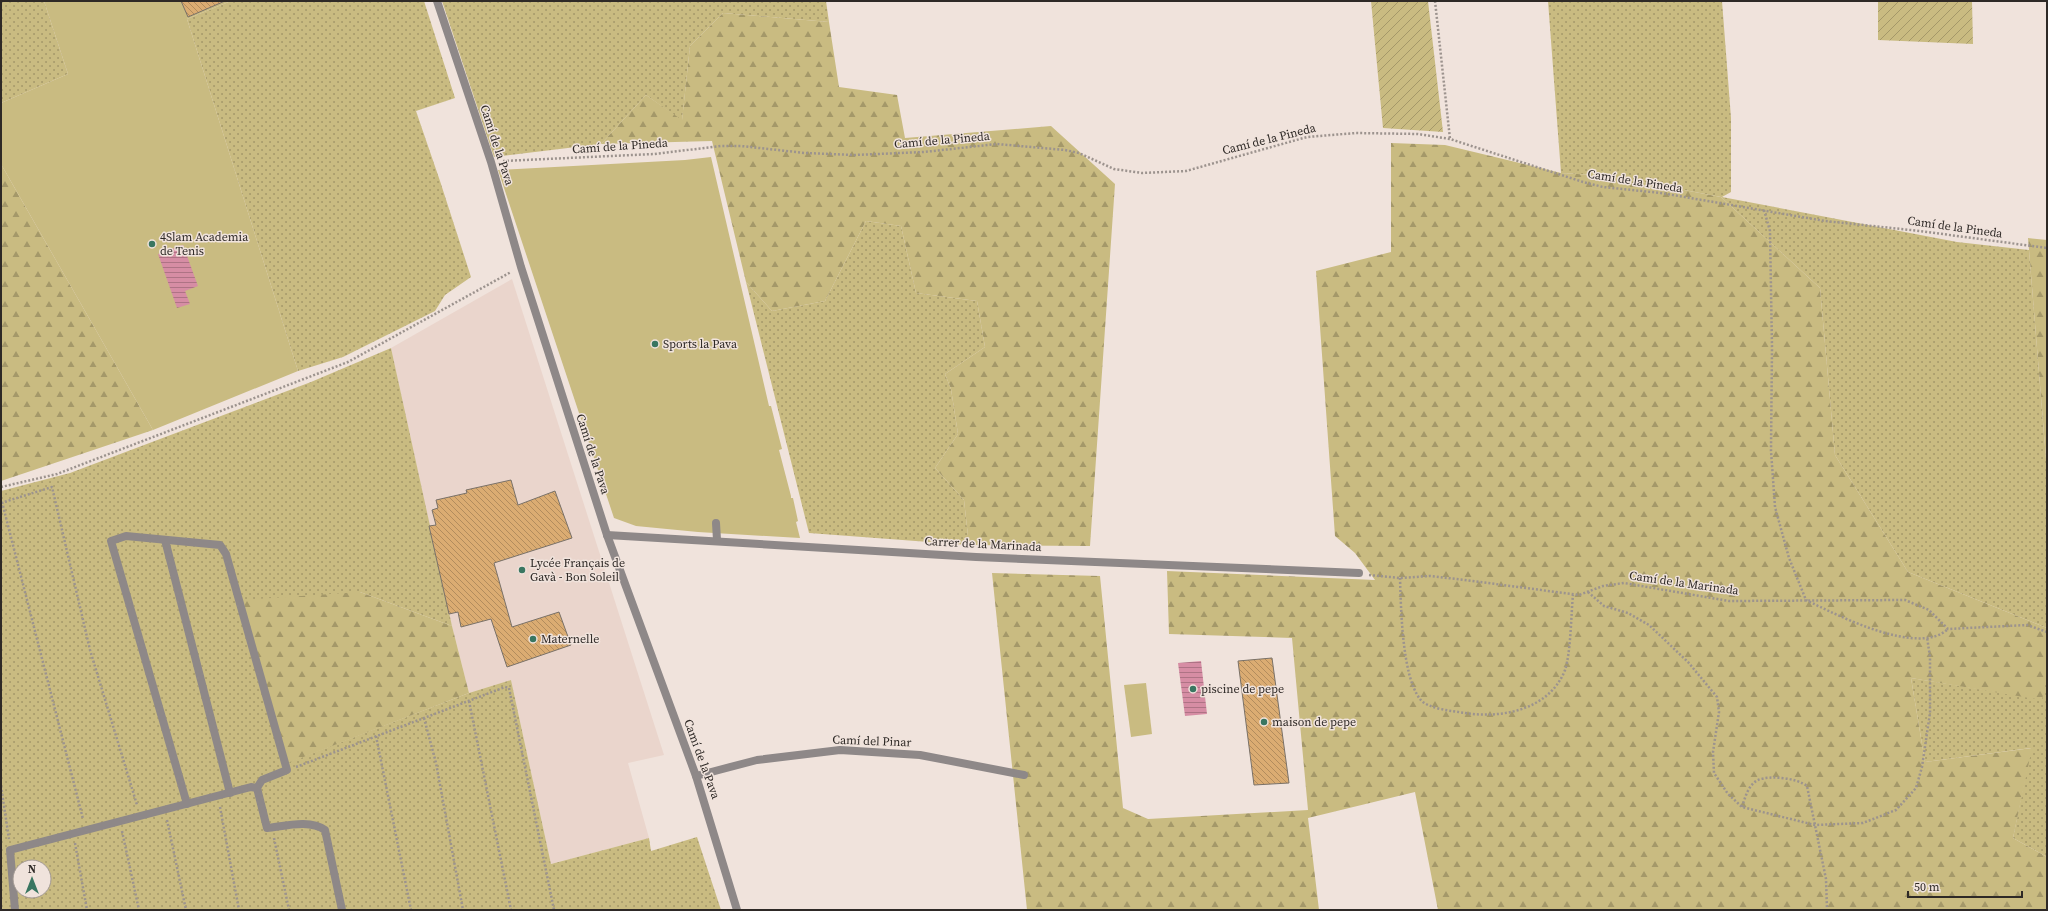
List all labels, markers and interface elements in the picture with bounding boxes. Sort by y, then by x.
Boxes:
street label: Camí de la Pava [476,103,518,188]
street label: Camí de la Pineda [1221,119,1318,158]
street label: Camí de la Pineda [894,128,991,152]
street label: Camí de la Pineda [572,135,669,157]
street label: Camí de la Pineda [1586,166,1684,197]
street label: Camí de la Pineda [1906,212,2004,242]
place label: 4Slam Academia de Tenis [160,229,249,259]
marker: 4Slam Academia de Tenis [147,239,157,249]
place label: Sports la Pava [663,336,738,352]
marker: Sports la Pava [650,339,660,349]
street label: Camí de la Pava [572,412,614,497]
street label: Carrer de la Marinada [924,533,1043,555]
place label: Lycée Français de Gavà - Bon Soleil [530,555,625,585]
marker: Lycée Français de Gavà - Bon Soleil [517,565,527,575]
street label: Camí de la Marinada [1628,567,1741,599]
place label: Maternelle [541,631,599,647]
marker: Maternelle [528,634,538,644]
place label: piscine de pepe [1201,681,1284,697]
marker: piscine de pepe [1188,684,1198,694]
place label: maison de pepe [1272,714,1356,730]
street label: Camí de la Pava [680,717,724,802]
marker: maison de pepe [1259,717,1269,727]
street label: Camí del Pinar [832,732,912,750]
north arrow [12,859,52,899]
text: N [28,862,36,877]
scale bar [1908,873,2022,899]
text: 50 m [1914,879,1940,895]

